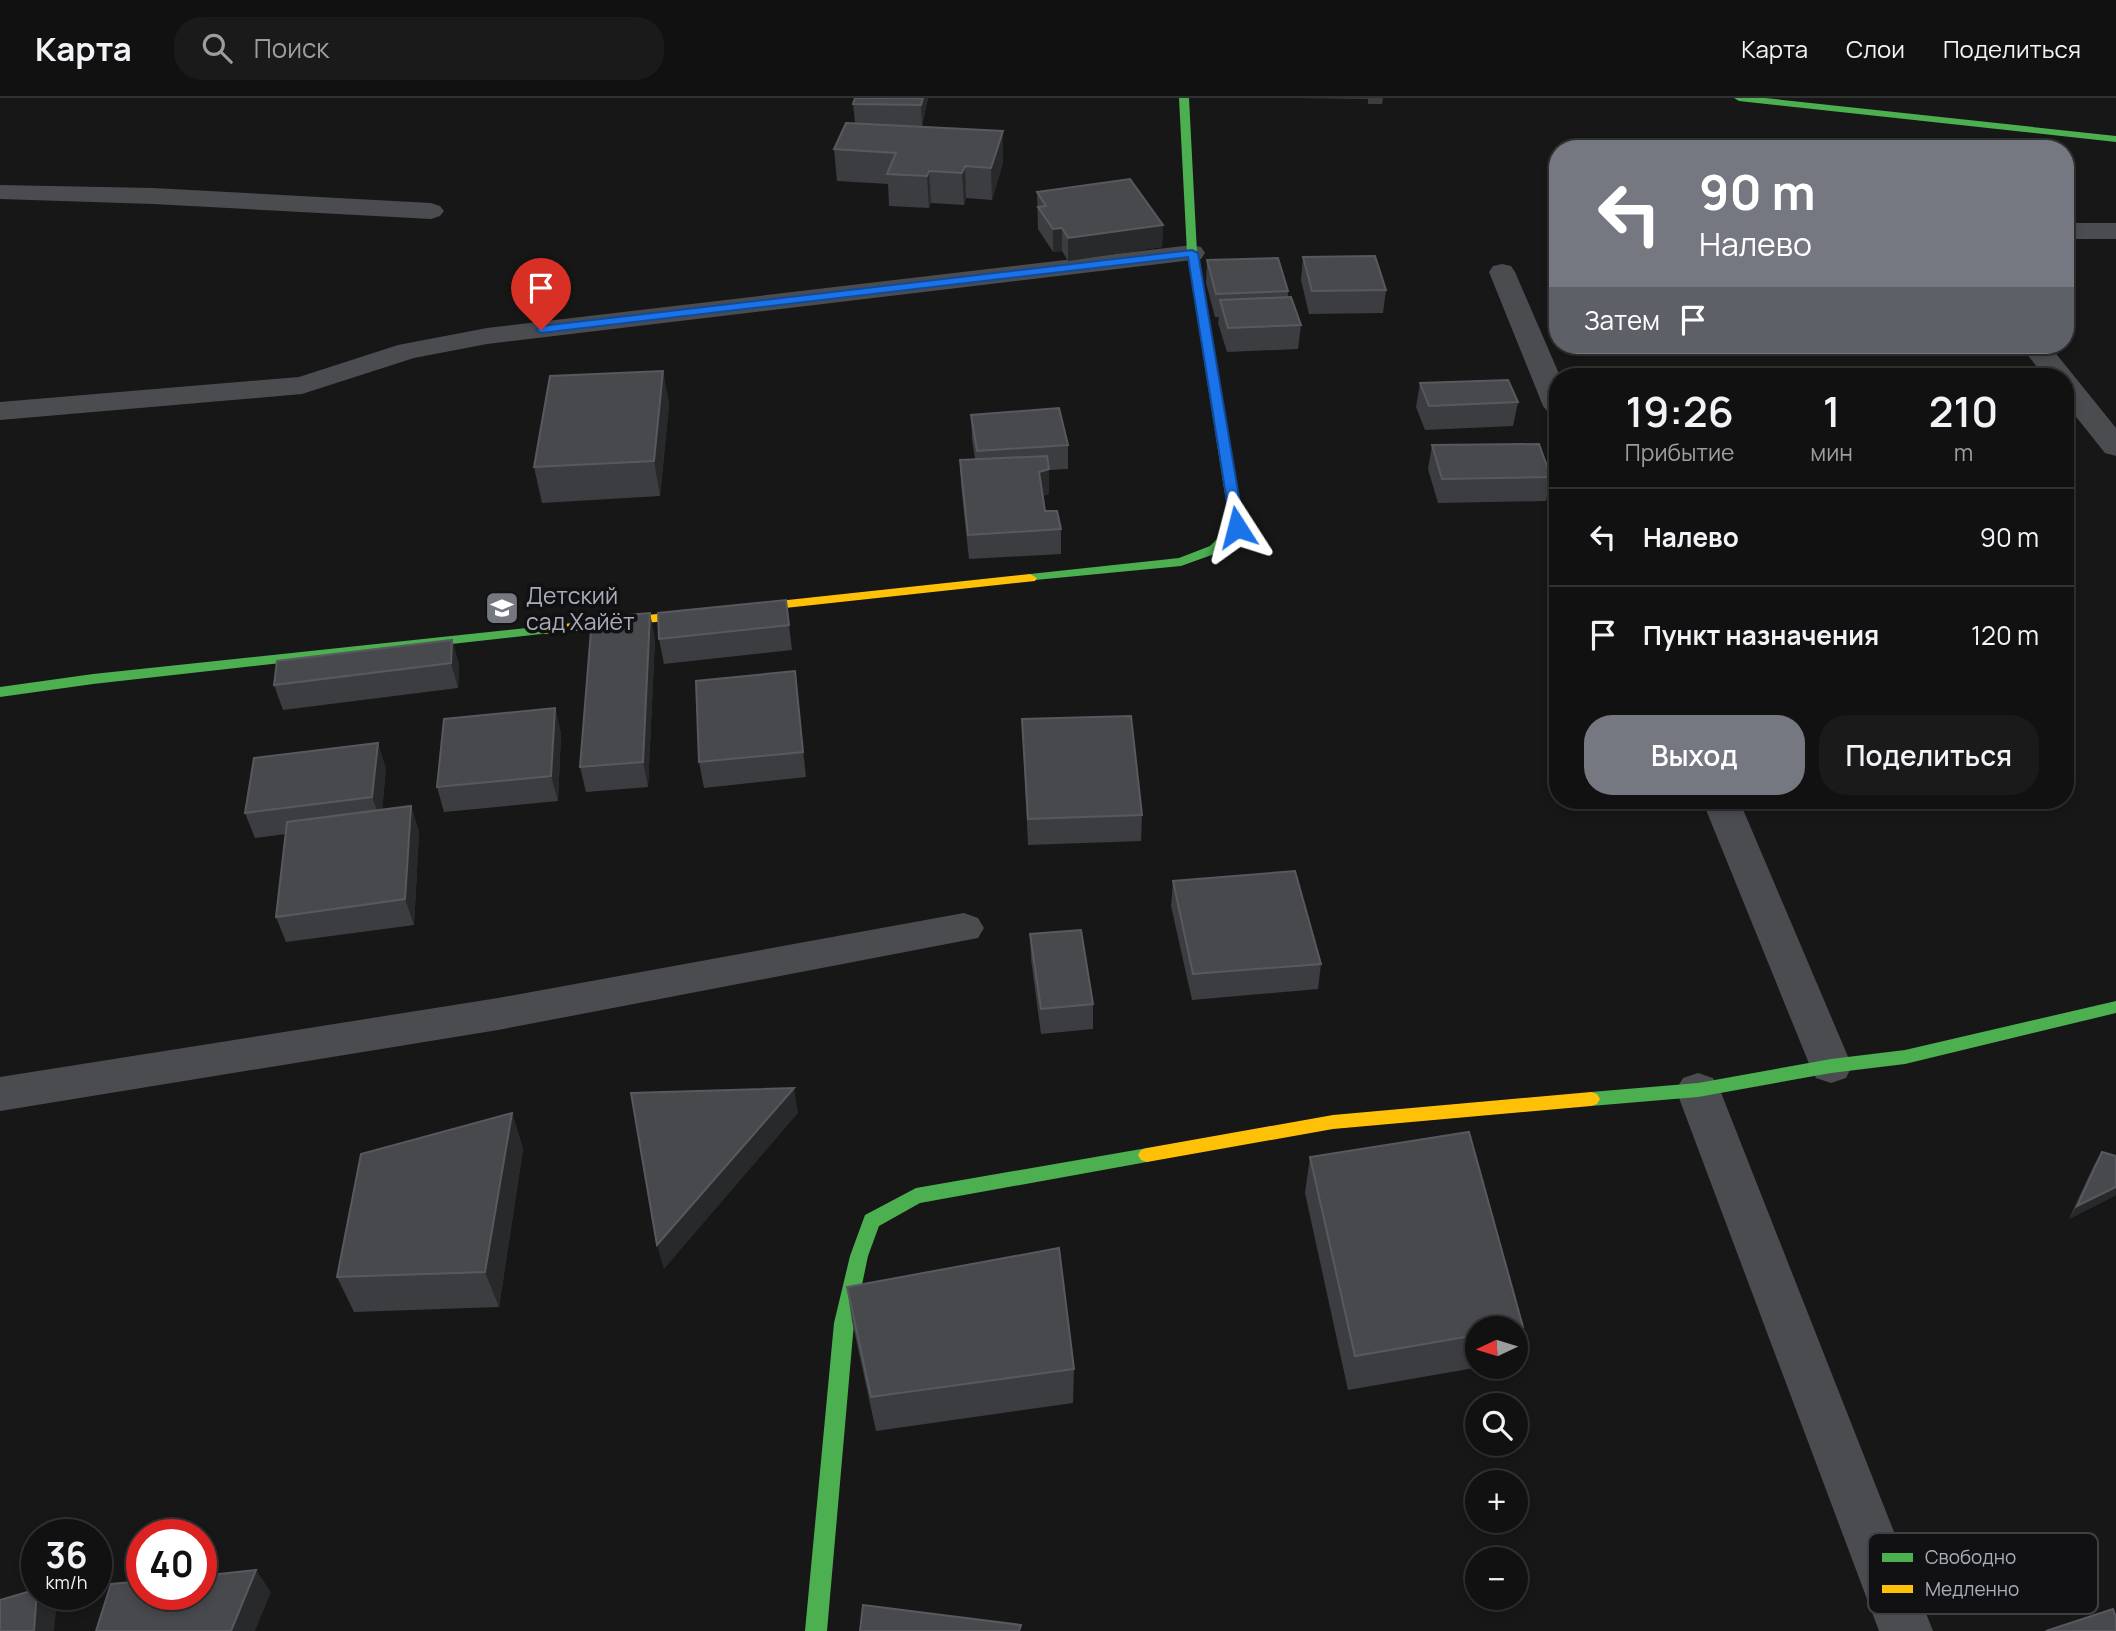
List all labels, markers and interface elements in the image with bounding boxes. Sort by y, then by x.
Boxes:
search box [174,17,664,80]
text: Карта [35,26,132,71]
icon: search [198,29,236,67]
text: Поиск [254,30,329,66]
text: Карта [1741,32,1808,65]
text: Слои [1846,32,1905,65]
text: Поделиться [1943,32,2081,65]
text: 90 m [1699,158,1816,225]
icon: left [1584,168,1675,259]
text: Налево [1699,222,1812,266]
pin [511,258,571,330]
icon: arrive [522,269,560,307]
icon: arrive [1674,301,1712,339]
text: Затем [1584,302,1660,338]
text: 19:26 [1625,382,1734,440]
text: 1 [1823,382,1840,440]
text: 210 [1929,382,1998,440]
text: Прибытие [1625,436,1734,468]
text: мин [1810,436,1853,468]
text: m [1954,436,1973,468]
position arrow [1200,490,1274,564]
icon: left [1584,518,1622,556]
text: Налево [1643,519,1739,555]
text: 90 m [1980,519,2039,555]
place label: Детский сад Хайёт [526,579,635,637]
school or university icon: Детский сад Хайёт [483,589,521,627]
icon: arrive [1584,616,1622,654]
text: Пункт назначения [1643,617,1879,653]
text: 120 m [1971,617,2039,653]
button: Выход [1584,715,1805,795]
button: Поделиться [1819,715,2039,795]
north arrow [1465,1316,1528,1379]
map controls [1465,1316,1528,1610]
button: search [1465,1393,1528,1456]
button: + [1465,1470,1528,1533]
speed limit sign: 40 [126,1519,217,1610]
text: 36 [45,1531,88,1579]
legend [1868,1533,2098,1614]
text: Свободно [1925,1544,2016,1570]
button: − [1465,1547,1528,1610]
text: km/h [46,1570,87,1594]
text: Медленно [1925,1576,2019,1602]

